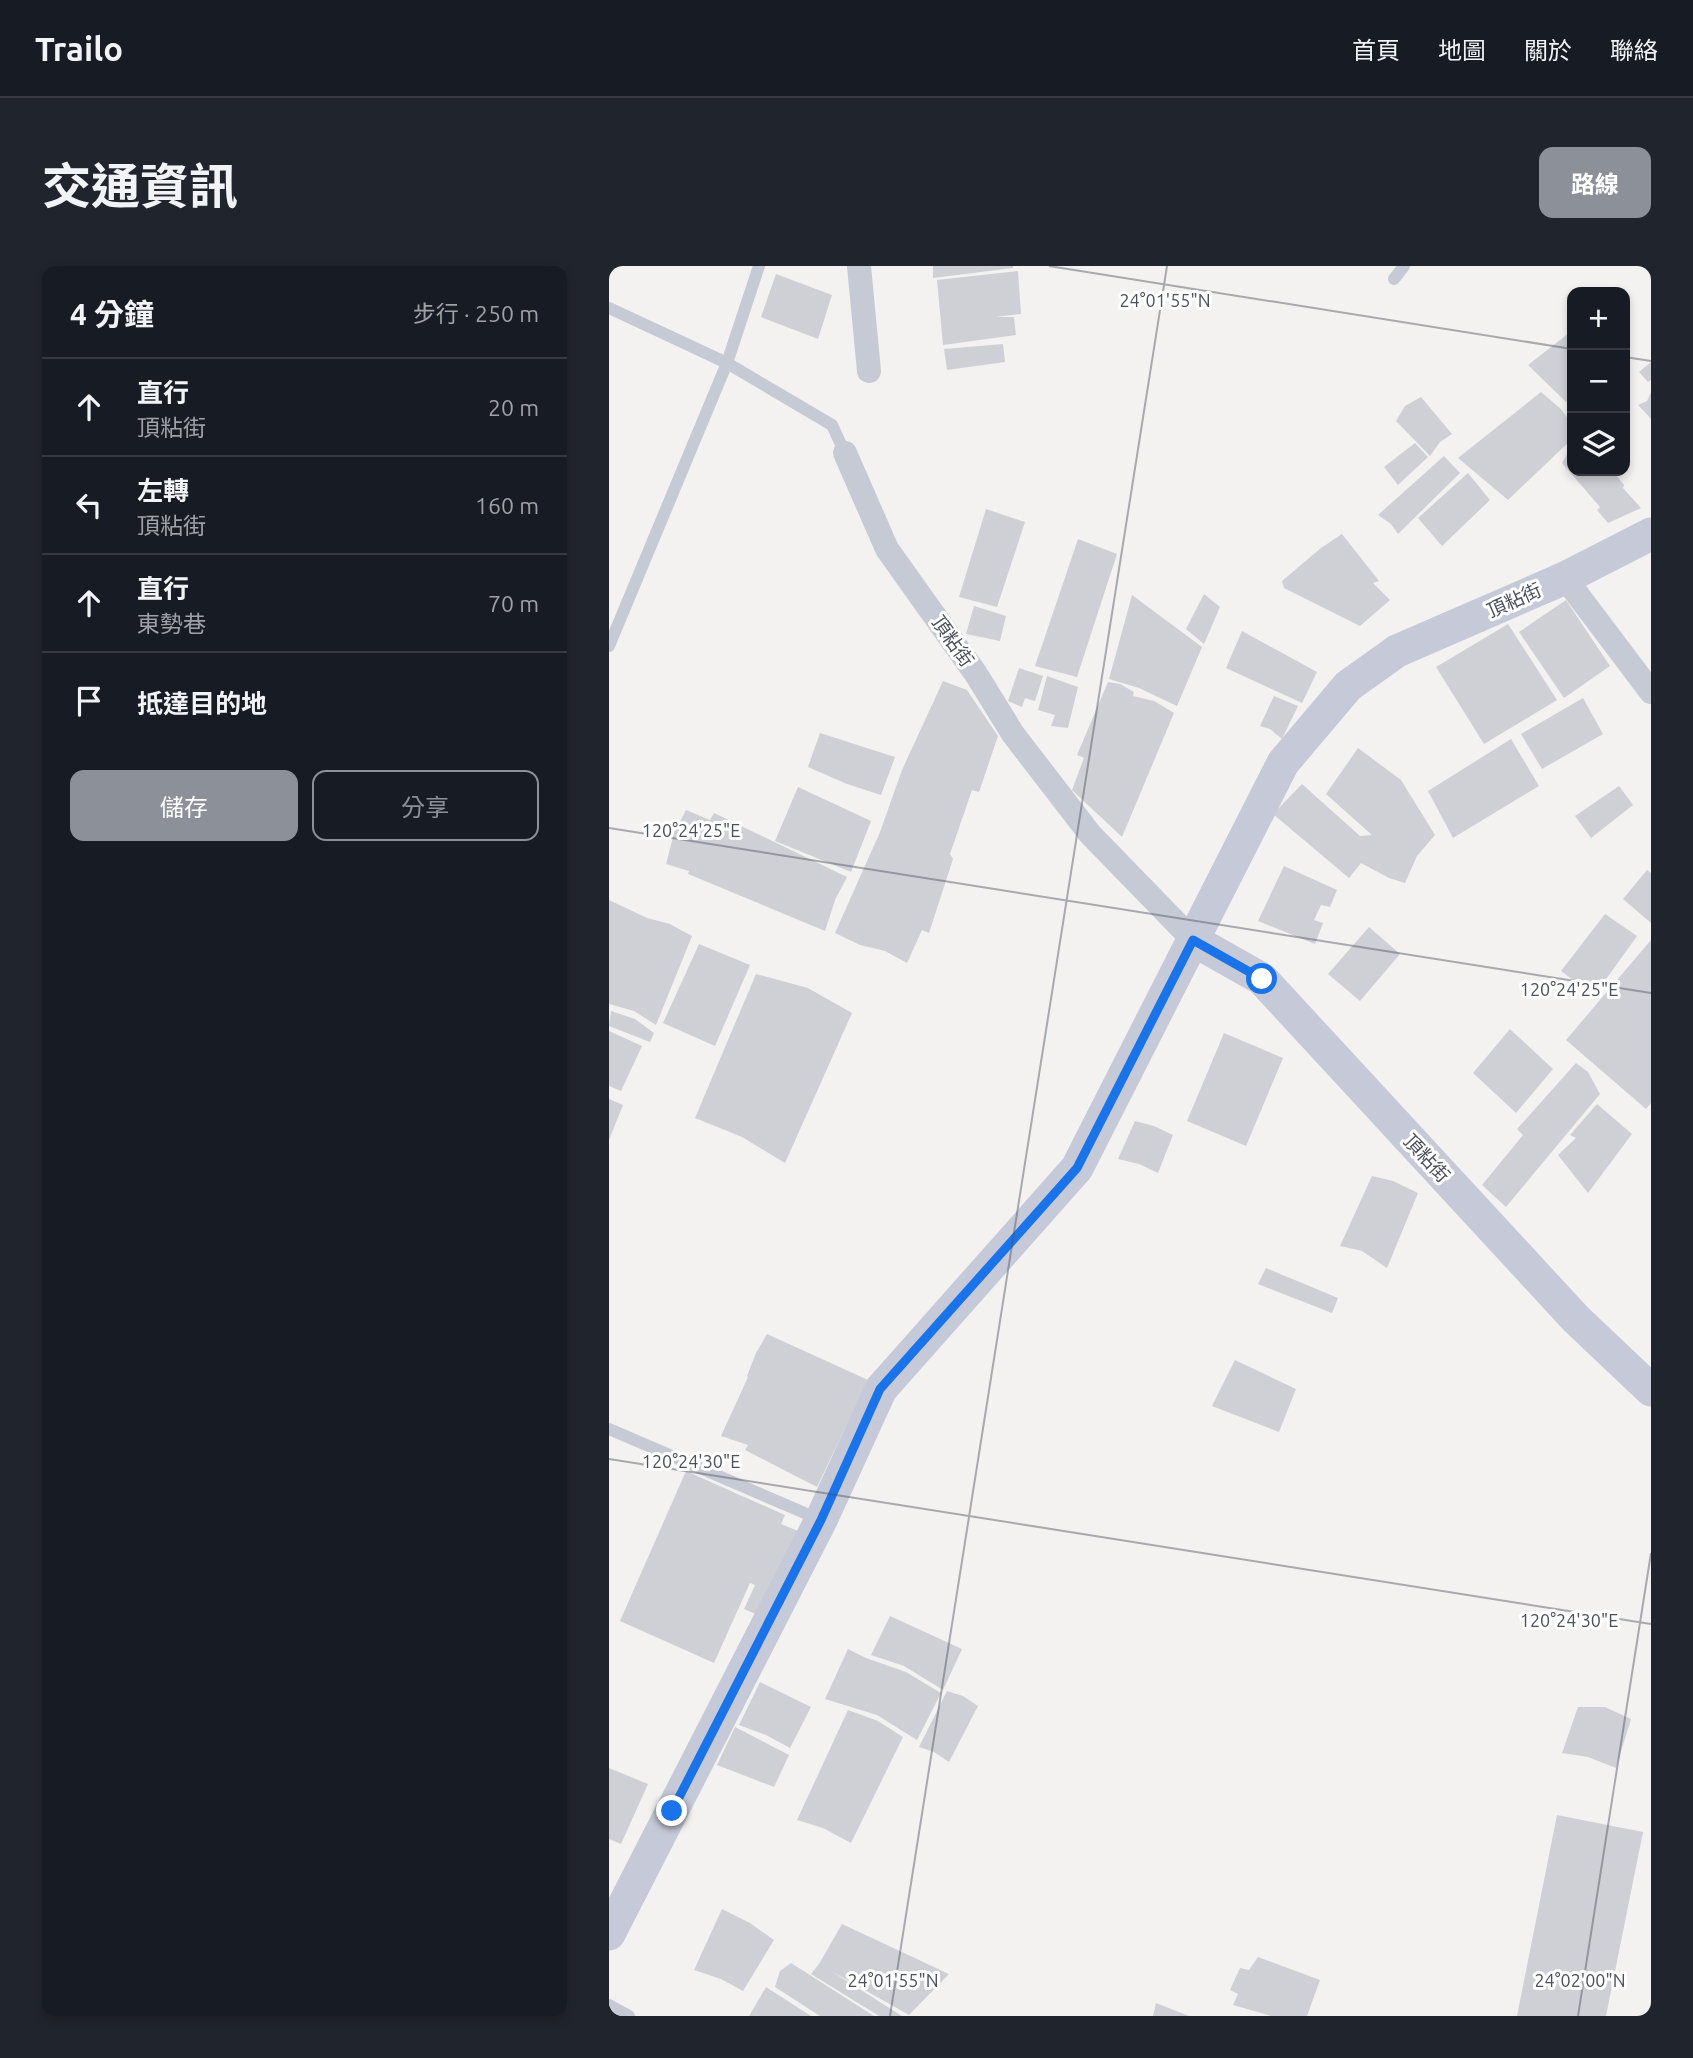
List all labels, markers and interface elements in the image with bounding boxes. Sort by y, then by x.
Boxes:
text: Trailo [35,30,123,67]
text: 首頁 [1352,37,1400,64]
text: 地圖 [1438,37,1486,64]
text: 關於 [1524,37,1572,64]
text: 聯絡 [1610,37,1658,64]
button: 路線 [1539,147,1651,218]
text: 交通資訊 [42,158,238,213]
map controls [1567,287,1630,476]
button: + [1567,287,1630,350]
text: 24°01'55"N [1119,290,1211,310]
text: 4 分鐘 [70,297,154,331]
text: 步行 · 250 m [413,301,539,326]
button: − [1567,350,1630,413]
text: 直行 [137,378,189,407]
icon: ahead [70,388,108,426]
text: 20 m [488,395,539,420]
button: layers [1567,413,1630,476]
text: 頂粘街 [137,415,206,440]
text: 左轉 [137,476,189,505]
icon: left [70,486,108,524]
text: 160 m [475,493,539,518]
text: 頂粘街 [137,513,206,538]
text: 直行 [137,574,189,603]
street label: 頂粘街 [1483,578,1545,622]
icon: ahead [70,584,108,622]
text: 70 m [488,591,539,616]
text: 東勢巷 [137,611,206,636]
street label: 頂粘街 [928,611,978,671]
icon: arrive [70,682,108,720]
text: 抵達目的地 [137,689,267,718]
button: 儲存 [70,770,298,841]
button: 分享 [312,770,539,841]
text: 120°24'25"E [642,820,740,840]
route start [1246,963,1277,994]
text: 120°24'25"E [1520,979,1618,999]
street label: 頂粘街 [1400,1130,1454,1186]
text: 120°24'30"E [642,1451,740,1471]
text: 120°24'30"E [1520,1610,1618,1630]
route end [656,1795,687,1826]
text: 24°01'55"N [847,1970,939,1990]
text: 24°02'00"N [1534,1970,1626,1990]

